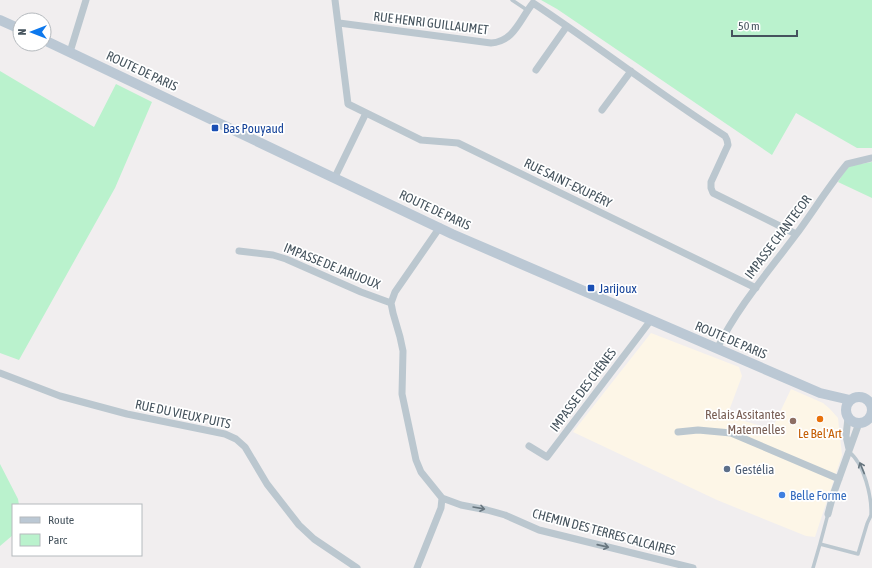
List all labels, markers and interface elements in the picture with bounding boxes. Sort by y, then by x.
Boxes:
street label: RUE HENRI GUILLAUMET [373,9,490,38]
north arrow [12,12,52,52]
scale bar [732,12,797,38]
text: 50 m [738,19,760,33]
text: N [16,29,28,35]
street label: ROUTE DE PARIS [104,48,180,94]
place label: Bas Pouyaud [223,121,284,136]
marker: Bas Pouyaud [210,123,220,133]
street label: RUE SAINT-EXUPÉRY [522,155,615,211]
street label: ROUTE DE PARIS [397,187,473,233]
street label: IMPASSE CHANTECOR [742,192,815,282]
street label: IMPASSE DE JARIJOUX [282,240,383,292]
place label: Jarijoux [599,281,637,296]
marker: Jarijoux [586,283,596,293]
street label: ROUTE DE PARIS [693,318,770,362]
street label: IMPASSE DES CHÊNES [547,345,619,435]
street label: RUE DU VIEUX PUITS [134,397,233,432]
place label: Relais Assitantes Maternelles [705,407,785,437]
marker: Le Bel'Art [815,414,825,424]
marker: Relais Assitantes Maternelles [788,416,798,426]
place label: Le Bel'Art [798,426,842,441]
place label: Gestélia [735,462,774,477]
one-way arrow [857,462,865,474]
marker: Gestélia [722,464,732,474]
place label: Belle Forme [790,488,847,503]
marker: Belle Forme [777,490,787,500]
legend [12,504,142,556]
one-way arrow [472,504,485,512]
street label: CHEMIN DES TERRES CALCAIRES [531,506,678,558]
text: Route [48,513,74,527]
text: Parc [48,533,68,547]
one-way arrow [596,542,609,550]

